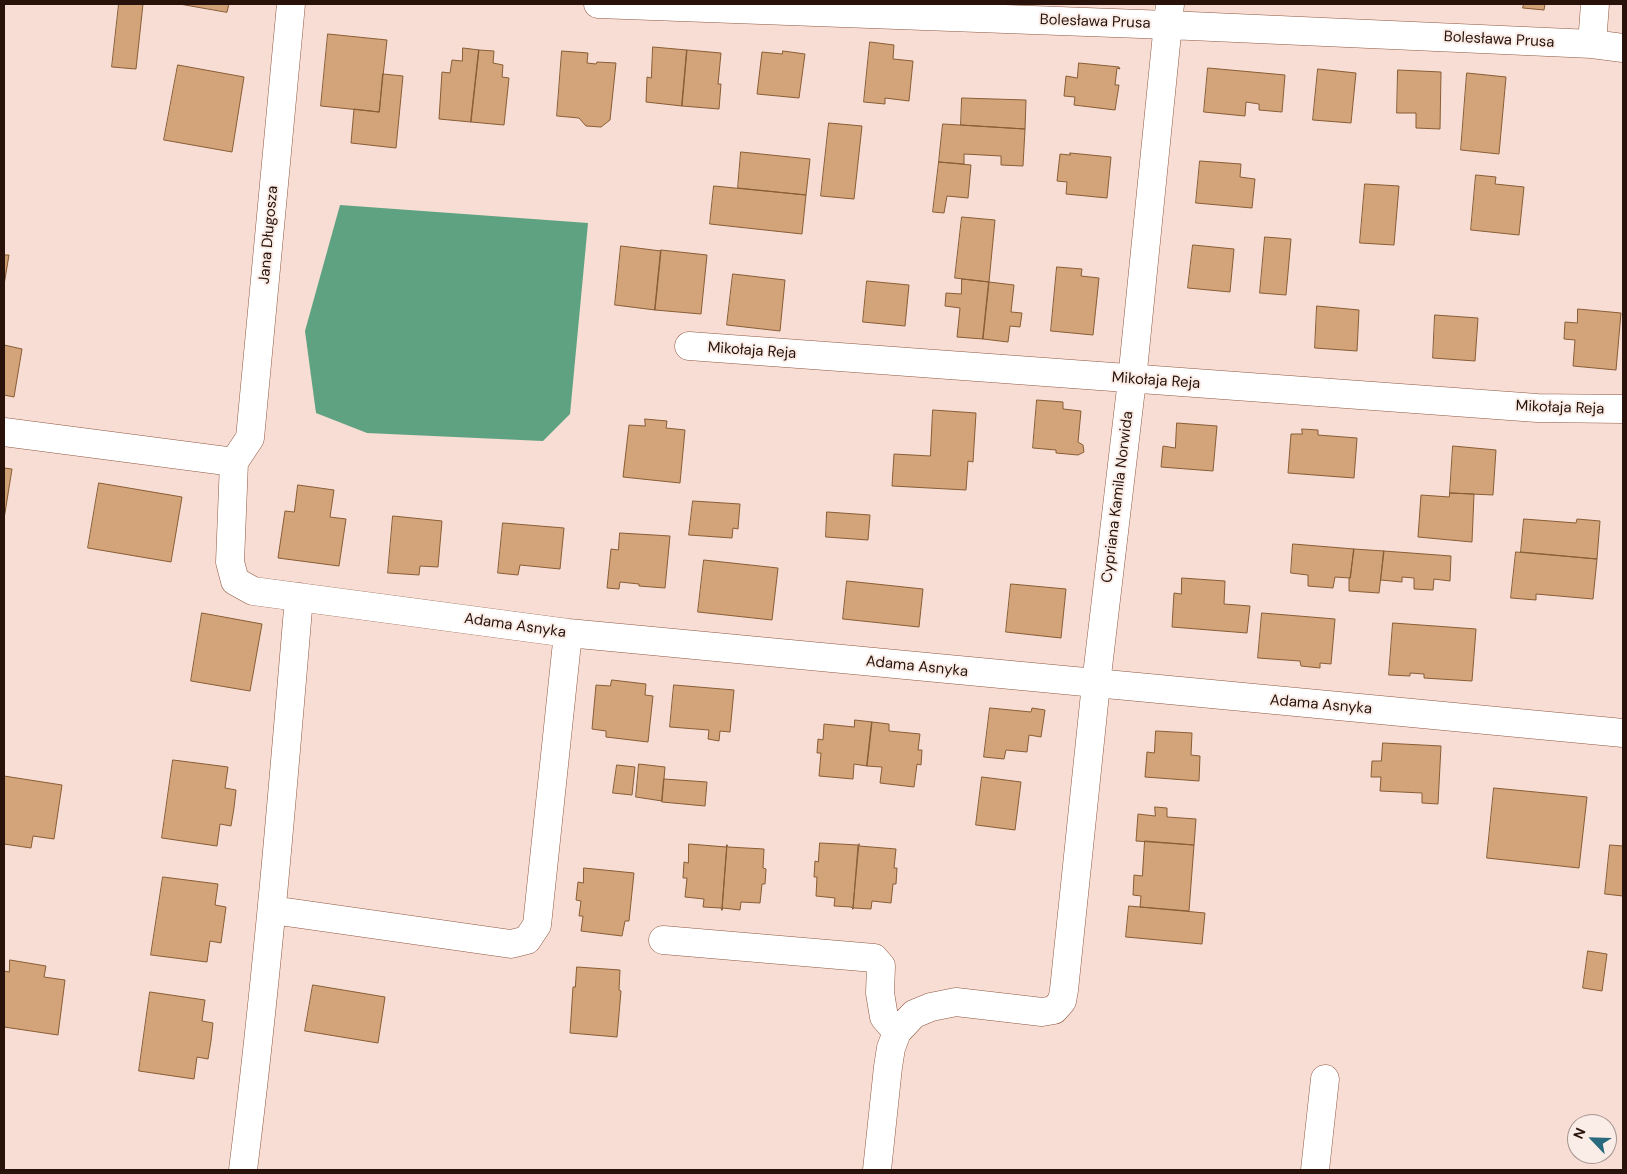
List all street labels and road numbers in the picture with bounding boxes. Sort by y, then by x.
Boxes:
street label: Bolesława Prusa [1039,11,1151,33]
street label: Bolesława Prusa [1443,28,1555,52]
street label: Jana Długosza [256,185,282,285]
street label: Mikołaja Reja [707,339,797,363]
street label: Mikołaja Reja [1111,369,1201,393]
street label: Mikołaja Reja [1515,397,1605,419]
street label: Cypriana Kamila Norwida [1099,410,1137,584]
street label: Adama Asnyka [463,610,567,642]
street label: Adama Asnyka [865,653,969,681]
street label: Adama Asnyka [1269,692,1373,718]

